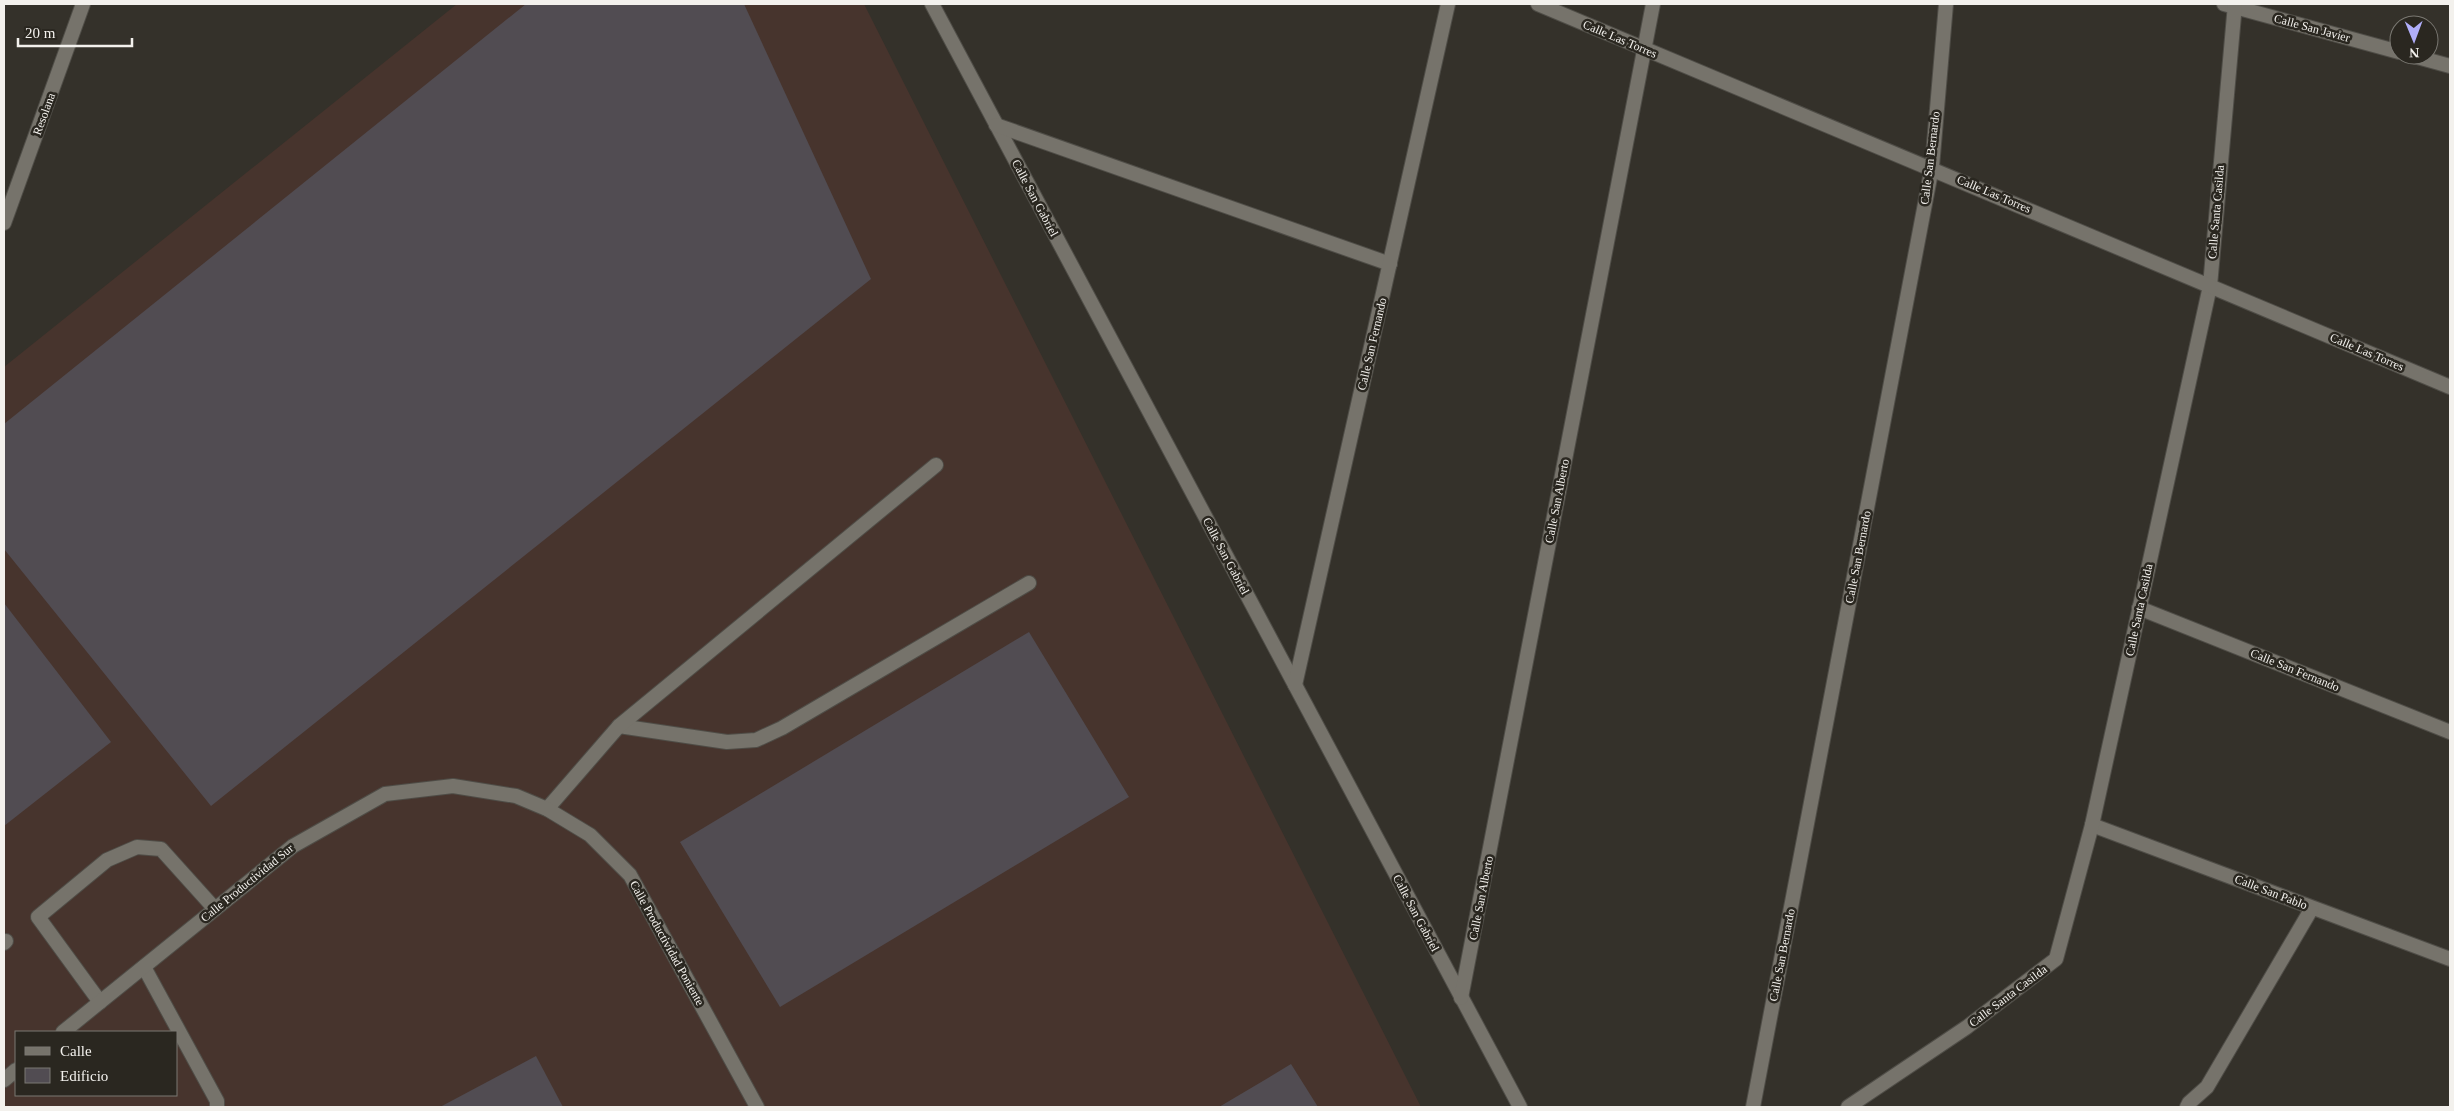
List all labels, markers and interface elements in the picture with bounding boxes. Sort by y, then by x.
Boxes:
street label: Calle San Javier [2273,11,2351,45]
scale bar [18,15,131,47]
north arrow [2389,15,2439,65]
street label: Calle Las Torres [1581,17,1659,61]
text: 20 m [25,25,56,41]
text: N [2409,45,2419,60]
street label: Resolana [30,90,58,137]
street label: Calle San Bernardo [1917,111,1943,205]
street label: Calle San Gabriel [1009,157,1062,240]
street label: Calle Santa Casilda [2205,164,2227,259]
street label: Calle Las Torres [1955,172,2033,216]
street label: Calle San Fernando [1355,296,1389,392]
street label: Calle Las Torres [2328,330,2406,374]
street label: Calle San Alberto [1542,458,1572,544]
street label: Calle San Bernardo [1842,510,1874,604]
street label: Calle San Gabriel [1200,515,1253,598]
street label: Calle Santa Casilda [2122,562,2156,657]
street label: Calle San Fernando [2248,646,2342,694]
street label: Calle Productividad Sur [198,841,296,925]
street label: Calle San Alberto [1466,855,1496,941]
street label: Calle San Gabriel [1390,872,1443,955]
street label: Calle San Pablo [2233,872,2309,912]
street label: Calle Productividad Poniente [627,878,707,1008]
street label: Calle San Bernardo [1766,908,1798,1002]
street label: Calle Santa Casilda [1966,962,2050,1030]
legend [15,1031,178,1096]
text: Calle [60,1043,92,1059]
text: Edificio [60,1068,108,1084]

